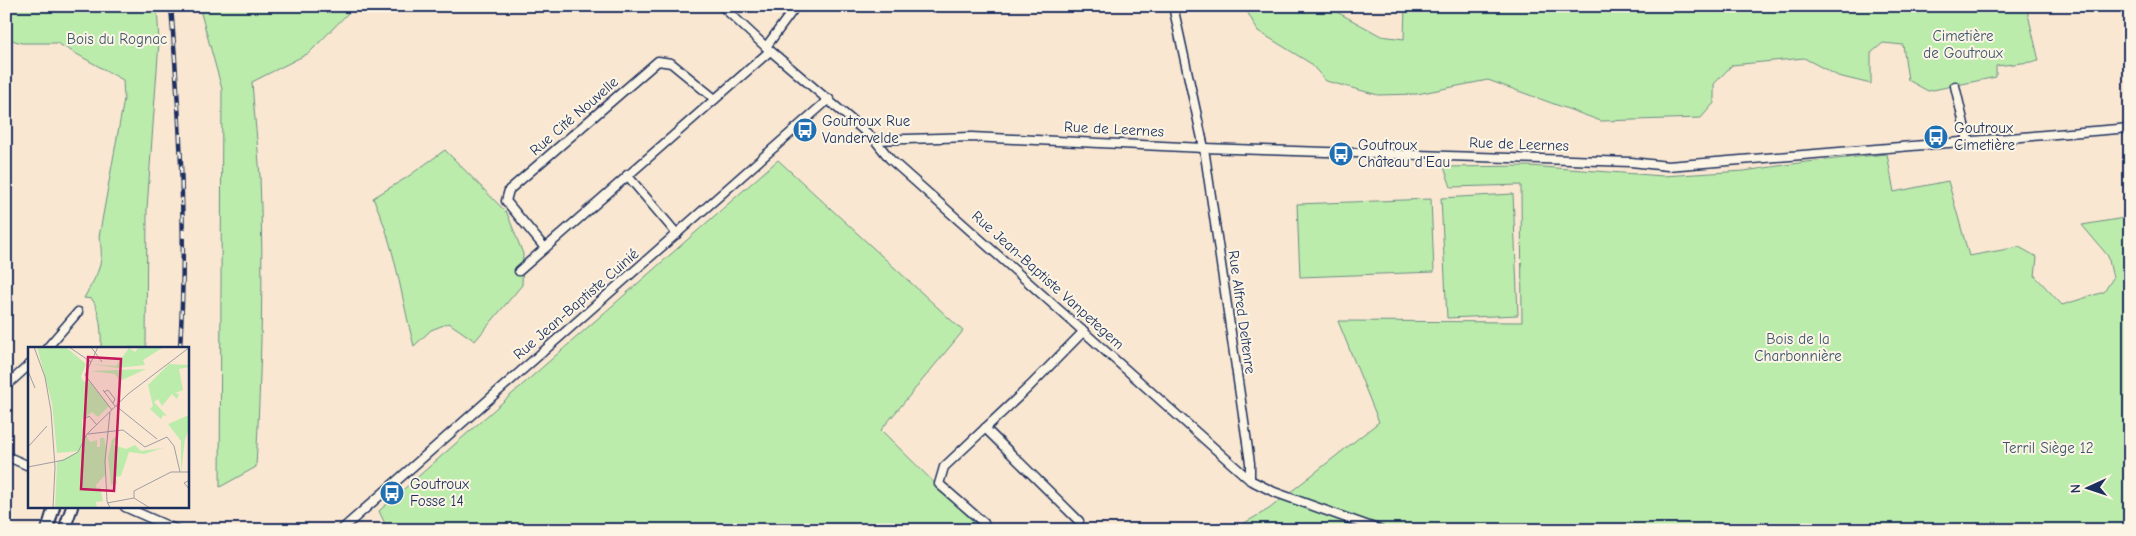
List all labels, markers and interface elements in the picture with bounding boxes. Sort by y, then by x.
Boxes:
park label: Cimetière de Goutroux [1923,27,2004,62]
park label: Bois du Rognac [67,30,167,48]
street label: Rue Cité Nouvelle [526,72,622,159]
place label: Goutroux Rue Vandervelde [822,112,911,147]
bus stop icon: Goutroux Rue Vandervelde [792,117,818,143]
street label: Rue de Leernes [1064,117,1164,141]
place label: Goutroux Cimetière [1954,119,2015,154]
bus stop icon: Goutroux Cimetière [1923,124,1949,150]
street label: Rue de Leernes [1469,133,1569,155]
place label: Goutroux Château d'Eau [1358,136,1450,171]
bus stop icon: Goutroux Château d'Eau [1328,141,1354,167]
street label: Rue Jean-Baptiste Vanpetegem [968,207,1128,353]
street label: Rue Jean-Baptiste Cuinié [510,244,643,363]
street label: Rue Alfred Deltenre [1224,249,1260,375]
park label: Bois de la Charbonnière [1754,330,1842,365]
inset map [28,347,189,508]
park label: Terril Siège 12 [2002,439,2094,457]
north arrow [2064,464,2114,514]
place label: Goutroux Fosse 14 [410,475,470,510]
bus stop icon: Goutroux Fosse 14 [379,480,405,506]
text: N [2067,484,2084,494]

